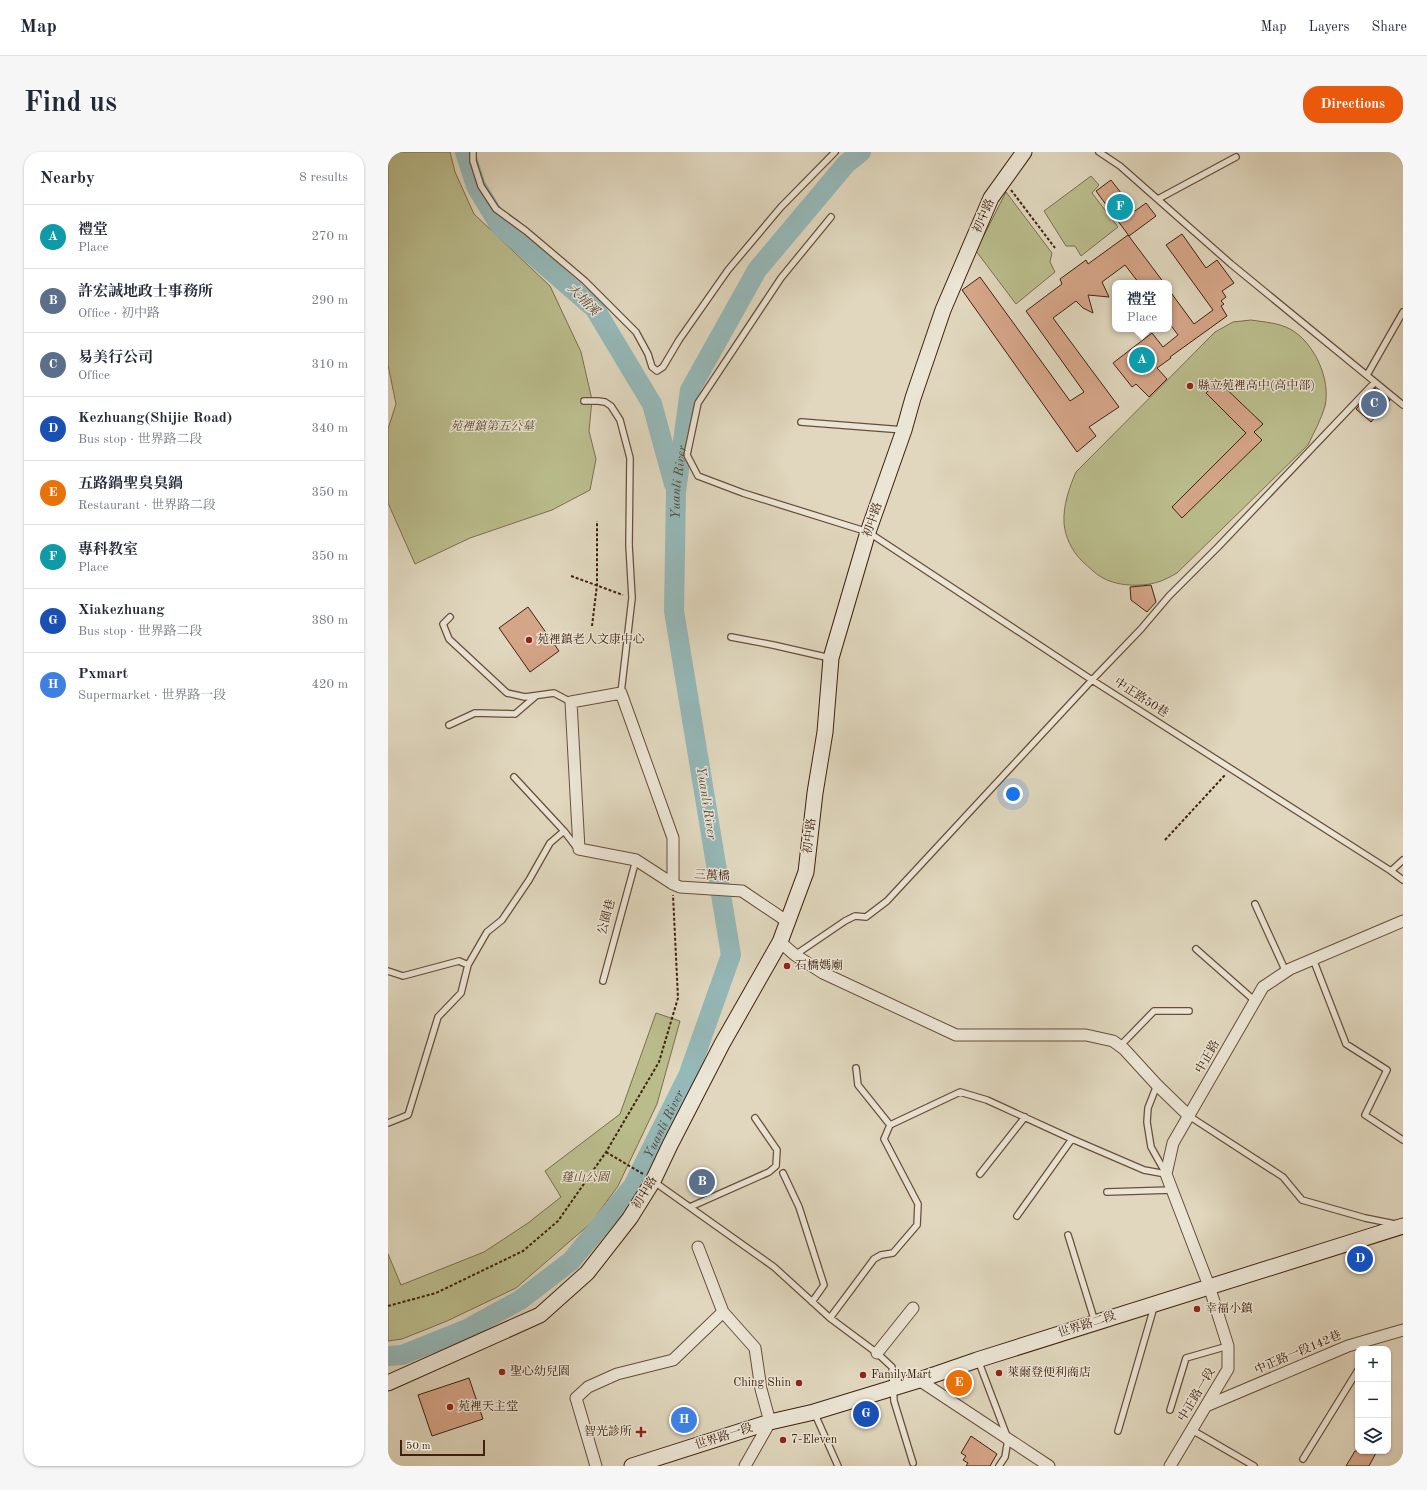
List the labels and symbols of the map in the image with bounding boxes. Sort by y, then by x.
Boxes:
pin: F [1107,192,1133,222]
street label: 初中路 [969,196,997,235]
water label: 大埔溪 [565,281,604,320]
pin: A [1129,345,1155,375]
place label: 縣立苑裡高中(高中部) [1198,378,1315,392]
marker: 縣立苑裡高中(高中部) [1185,381,1195,391]
pin: C [1361,389,1387,419]
park label: 苑裡鎮第五公墓 [450,419,536,433]
water label: Yuanli River [669,444,689,519]
street label: 初中路 [860,500,885,539]
place label: 苑裡鎮老人文康中心 [537,632,645,646]
marker: 苑裡鎮老人文康中心 [524,635,534,645]
street label: 中正路50巷 [1112,674,1171,720]
water label: Yuanli River [694,766,718,841]
your location [1003,784,1023,804]
street label: 初中路 [800,817,818,855]
street label: 三萬橋 [694,867,730,883]
street label: 公園巷 [595,898,617,936]
place label: 石橋媽廟 [795,958,843,972]
marker: 石橋媽廟 [782,961,792,971]
street label: 中正路 [1192,1037,1222,1076]
water label: Yuanli River [642,1088,686,1160]
pin: B [689,1167,715,1197]
park label: 蓬山公園 [561,1170,611,1184]
street label: 初中路 [629,1173,659,1212]
pin: D [1347,1244,1373,1274]
place label: 幸福小鎮 [1205,1301,1253,1315]
marker: 幸福小鎮 [1192,1304,1202,1314]
street label: 世界路二段 [1056,1308,1117,1340]
street label: 中正路一段142巷 [1252,1327,1343,1377]
place label: 聖心幼兒園 [510,1364,570,1378]
place label: 萊爾登便利商店 [1007,1365,1091,1379]
street label: 中正路一段 [1175,1365,1218,1424]
marker: 聖心幼兒園 [497,1367,507,1377]
pin: E [946,1368,972,1398]
marker: 萊爾登便利商店 [994,1368,1004,1378]
place label: FamilyMart [871,1369,932,1381]
marker: FamilyMart [858,1370,868,1380]
place label: Ching Shin [733,1377,792,1389]
marker: Ching Shin [794,1378,804,1388]
place label: 苑裡天主堂 [458,1399,518,1413]
pin: G [853,1399,879,1429]
marker: 苑裡天主堂 [445,1402,455,1412]
pin: H [671,1405,697,1435]
street label: 世界路一段 [693,1420,754,1452]
place label: 智光診所 [584,1424,632,1438]
marker: 智光診所 [635,1426,647,1438]
place label: 7-Eleven [791,1434,838,1446]
marker: 7-Eleven [778,1435,788,1445]
scale bar [400,1438,485,1457]

